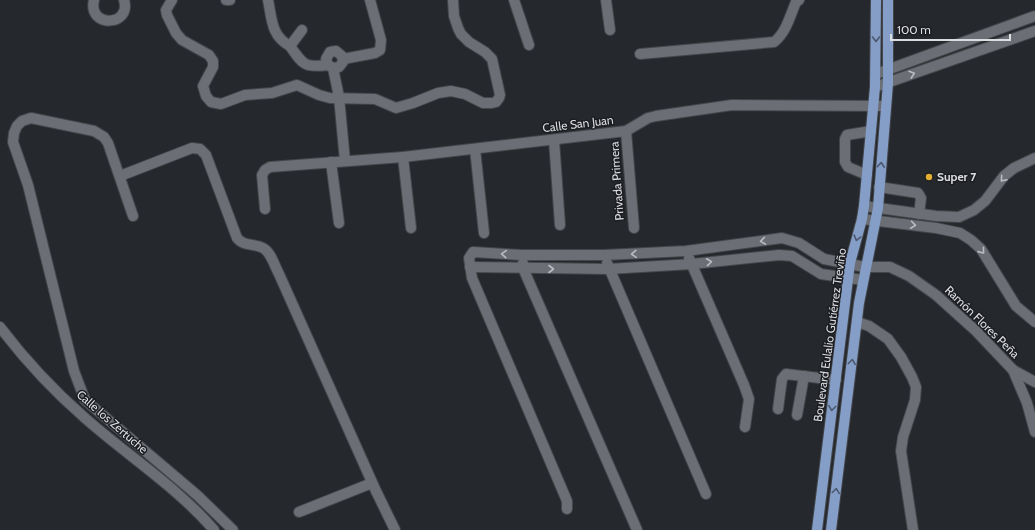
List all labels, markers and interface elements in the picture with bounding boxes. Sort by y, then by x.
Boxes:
scale bar [891,16,1010,42]
text: 100 m [897,22,931,37]
one-way arrow [872,36,880,42]
one-way arrow [909,71,916,79]
street label: Calle San Juan [542,112,615,135]
street label: Privada Primera [606,141,627,221]
one-way arrow [877,162,886,168]
place label: Super 7 [937,169,977,184]
marker: Super 7 [924,172,934,182]
one-way arrow [1000,174,1007,182]
one-way arrow [910,220,916,229]
one-way arrow [853,234,862,241]
one-way arrow [760,236,766,245]
one-way arrow [977,246,984,254]
street label: Boulevard Eulalio Gutiérrez Treviño [810,247,849,423]
one-way arrow [631,249,637,258]
one-way arrow [501,250,507,259]
one-way arrow [706,258,712,267]
one-way arrow [548,264,554,273]
street label: Ramón Flores Peña [942,282,1023,361]
one-way arrow [847,359,856,365]
street label: Calle los Zertuche [74,387,151,457]
one-way arrow [828,405,837,411]
one-way arrow [831,488,840,494]

